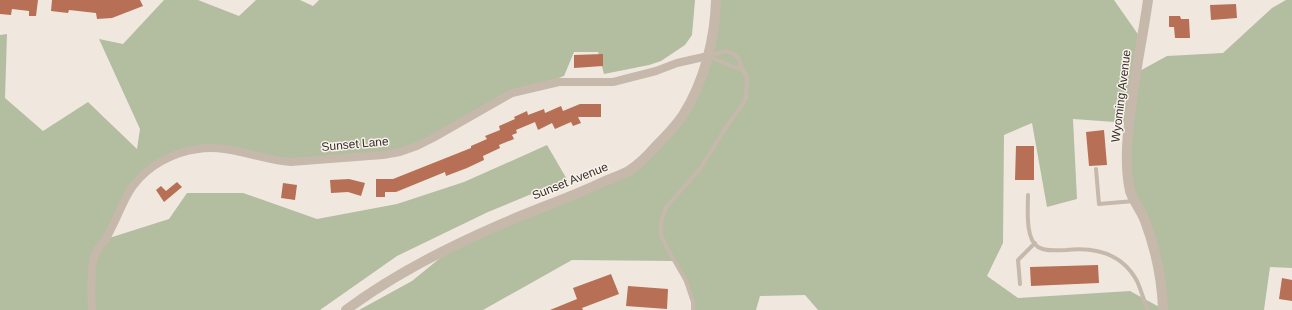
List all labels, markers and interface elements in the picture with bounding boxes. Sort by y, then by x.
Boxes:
street label: Wyoming Avenue [1108,49,1134,143]
street label: Sunset Lane [321,134,390,154]
street label: Sunset Avenue [530,159,610,203]

